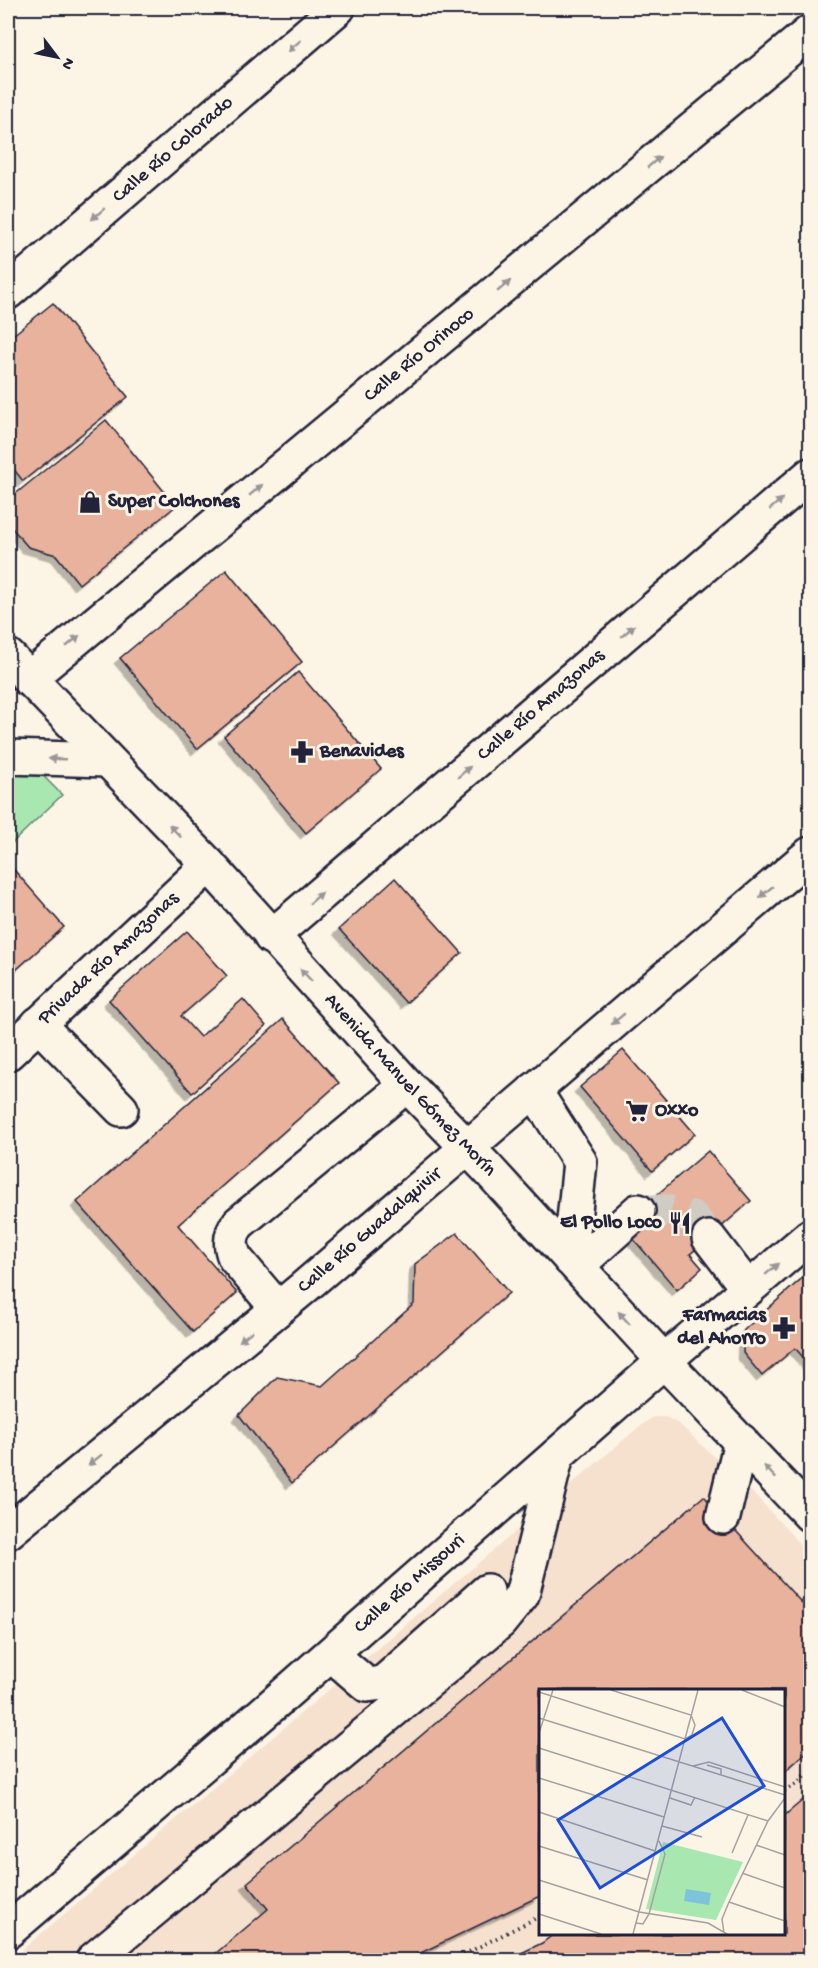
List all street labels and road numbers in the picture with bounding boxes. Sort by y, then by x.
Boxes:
street label: Calle Río Colorado [108,91,238,208]
street label: Calle Río Orinoco [360,303,479,407]
street label: Calle Río Amazonas [473,644,610,766]
street label: Privada Río Amazonas [33,887,184,1031]
street label: Avenida Manuel Gómez Morín [319,989,501,1182]
street label: Calle Río Guadalquivir [293,1162,448,1299]
street label: Calle Río Missouri [350,1529,470,1639]

